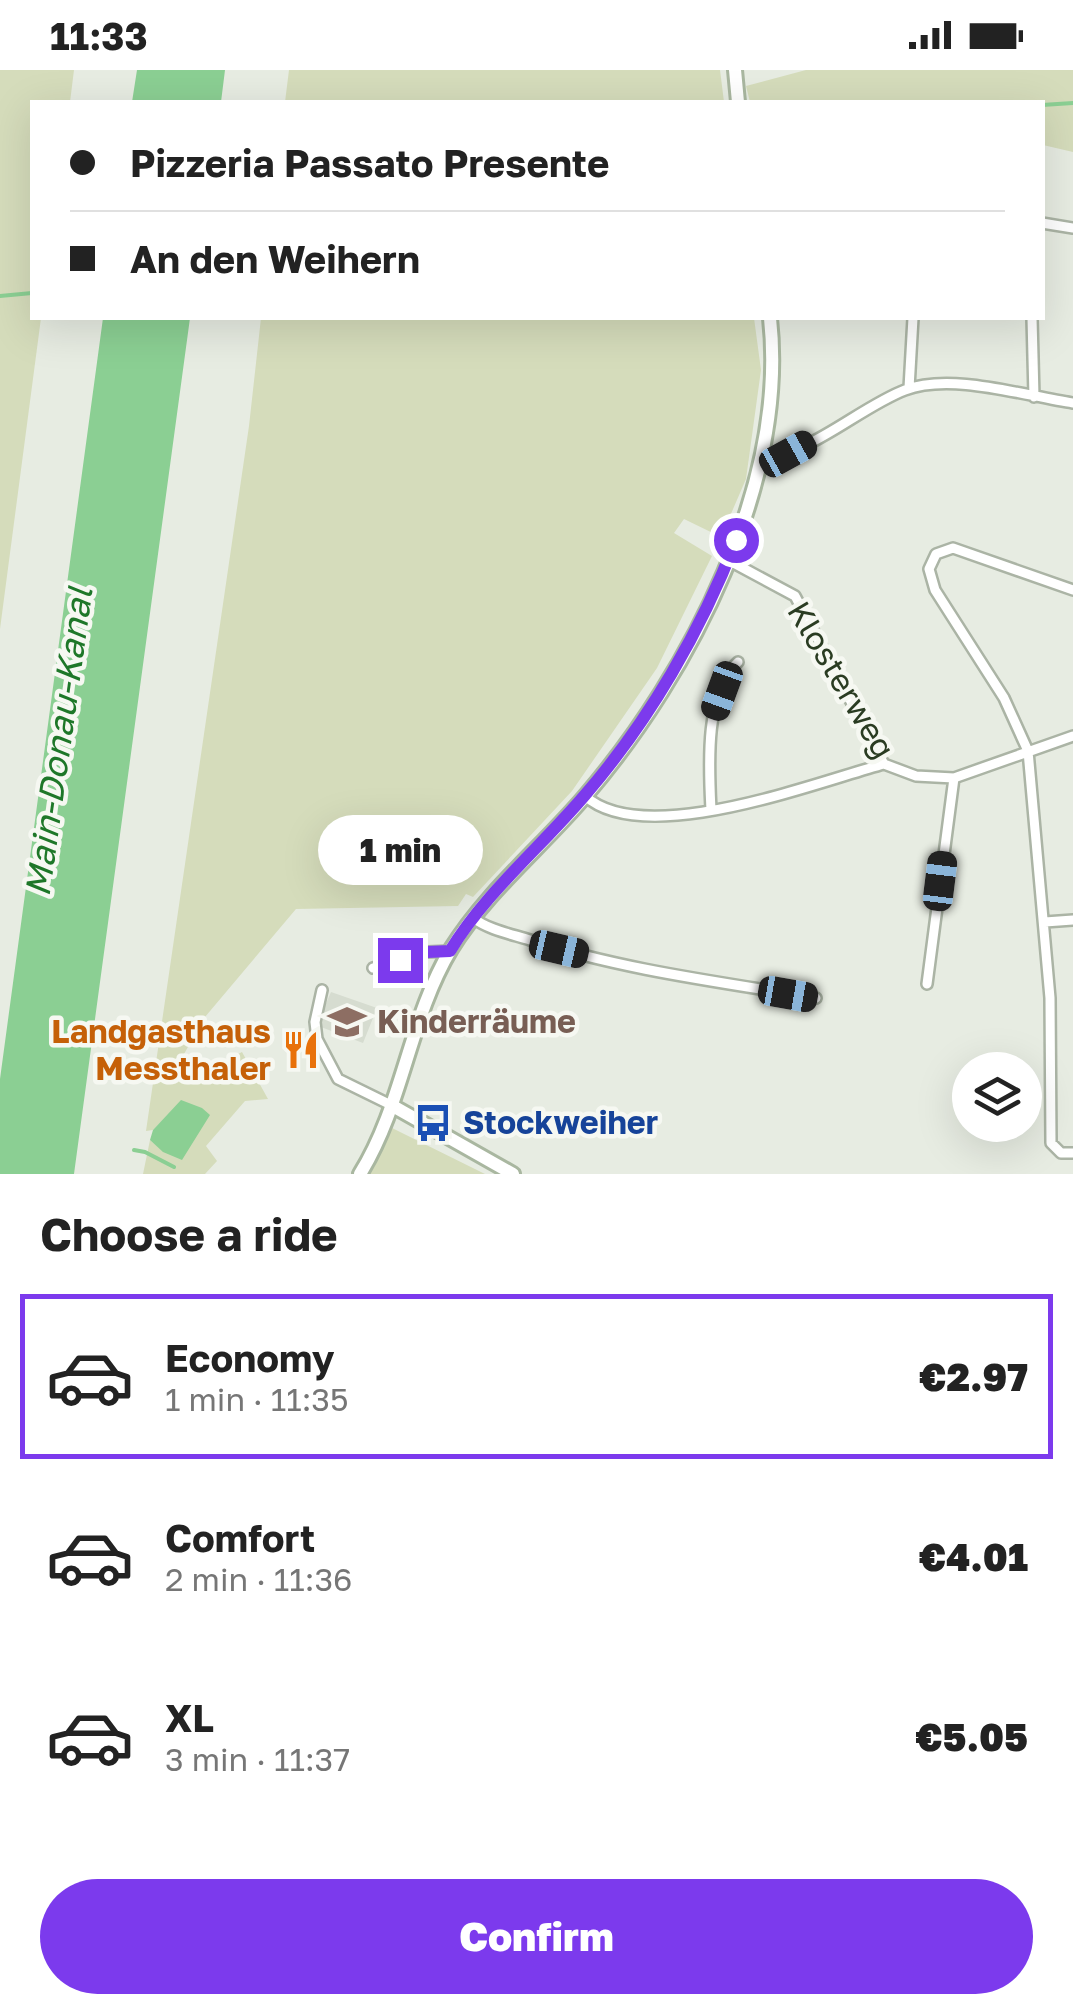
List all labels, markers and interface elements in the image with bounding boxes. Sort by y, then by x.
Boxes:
text: 11:33 [50,13,148,58]
text: Pizzeria Passato Presente [130,140,610,185]
text: An den Weihern [130,236,420,281]
car [754,426,822,482]
route start [714,518,759,563]
water label: Main-Donau-Kanal [16,583,101,899]
street label: Klosterweg [780,594,904,765]
car [698,658,746,724]
callout: 1 min [318,815,482,885]
text: 1 min [360,831,441,869]
car [921,849,959,913]
car [526,928,592,970]
route end [378,938,423,983]
car [756,974,820,1014]
school or university icon: Kinderräume [326,1001,368,1043]
place label: Kinderräume [377,1002,576,1040]
place label: Landgasthaus Messthaler [51,1012,271,1087]
restaurant icon: Landgasthaus Messthaler [280,1029,322,1071]
map controls [952,1052,1042,1142]
button: layers [952,1052,1042,1142]
bus stop icon: Stockweiher [412,1102,454,1144]
place label: Stockweiher [463,1103,658,1141]
text: Choose a ride [40,1207,338,1261]
icon: car [45,1332,135,1422]
text: Economy [165,1335,334,1380]
text: €2.97 [919,1354,1028,1399]
text: 1 min · 11:35 [165,1380,349,1418]
icon: car [45,1512,135,1602]
text: Comfort [165,1515,315,1560]
text: €4.01 [919,1534,1028,1579]
text: 2 min · 11:36 [165,1560,352,1598]
icon: car [45,1692,135,1782]
text: XL [165,1695,214,1740]
text: €5.05 [915,1714,1028,1759]
text: 3 min · 11:37 [165,1740,350,1778]
button: Confirm [40,1879,1033,1994]

